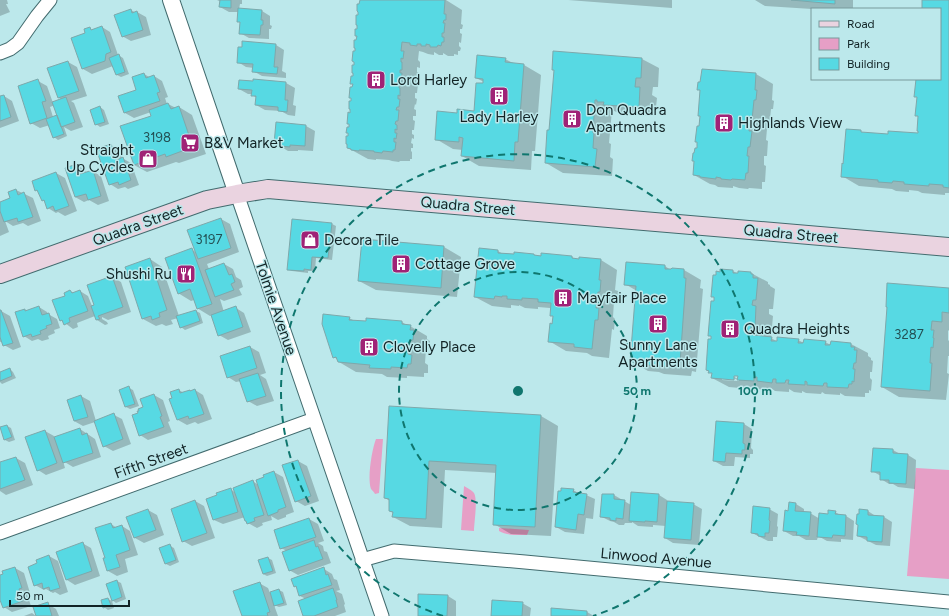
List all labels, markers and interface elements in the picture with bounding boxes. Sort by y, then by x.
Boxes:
legend [811,8,941,80]
text: Road [847,17,875,31]
text: Park [847,37,870,51]
text: Building [847,57,890,71]
building icon: Lord Harley [365,69,387,91]
place label: Lord Harley [390,71,467,89]
building icon: Lady Harley [488,85,510,107]
place label: Don Quadra Apartments [586,101,666,136]
place label: Lady Harley [459,108,539,126]
building icon: Don Quadra Apartments [561,108,583,130]
building icon: Highlands View [713,112,735,134]
place label: Highlands View [738,114,843,132]
house number: 3198 [143,130,171,145]
supermarket icon: B&V Market [179,132,201,154]
place label: B&V Market [204,134,284,152]
place label: Straight Up Cycles [66,141,134,176]
shop icon: Straight Up Cycles [137,148,159,170]
street label: Quadra Street [420,193,516,219]
street label: Quadra Street [90,200,186,250]
street label: Quadra Street [743,221,839,247]
shop icon: Decora Tile [299,229,321,251]
place label: Decora Tile [324,231,399,249]
house number: 3197 [196,232,222,247]
building icon: Cottage Grove [390,253,412,275]
place label: Cottage Grove [415,255,515,273]
street label: Tolmie Avenue [251,259,301,357]
restaurant icon: Shushi Ru [175,263,197,285]
place label: Shushi Ru [106,265,172,283]
building icon: Mayfair Place [552,287,574,309]
place label: Mayfair Place [577,289,666,307]
building icon: Sunny Lane Apartments [647,313,669,335]
building icon: Quadra Heights [719,318,741,340]
place label: Quadra Heights [744,320,850,338]
house number: 3287 [894,327,924,342]
building icon: Clovelly Place [358,336,380,358]
place label: Sunny Lane Apartments [618,336,698,371]
place label: Clovelly Place [383,338,476,356]
centre of rings [511,384,525,398]
text: 50 m [623,384,651,398]
text: 100 m [738,384,772,398]
street label: Fifth Street [112,439,191,483]
street label: Linwood Avenue [600,544,712,572]
scale bar [10,582,129,608]
text: 50 m [16,589,44,603]

